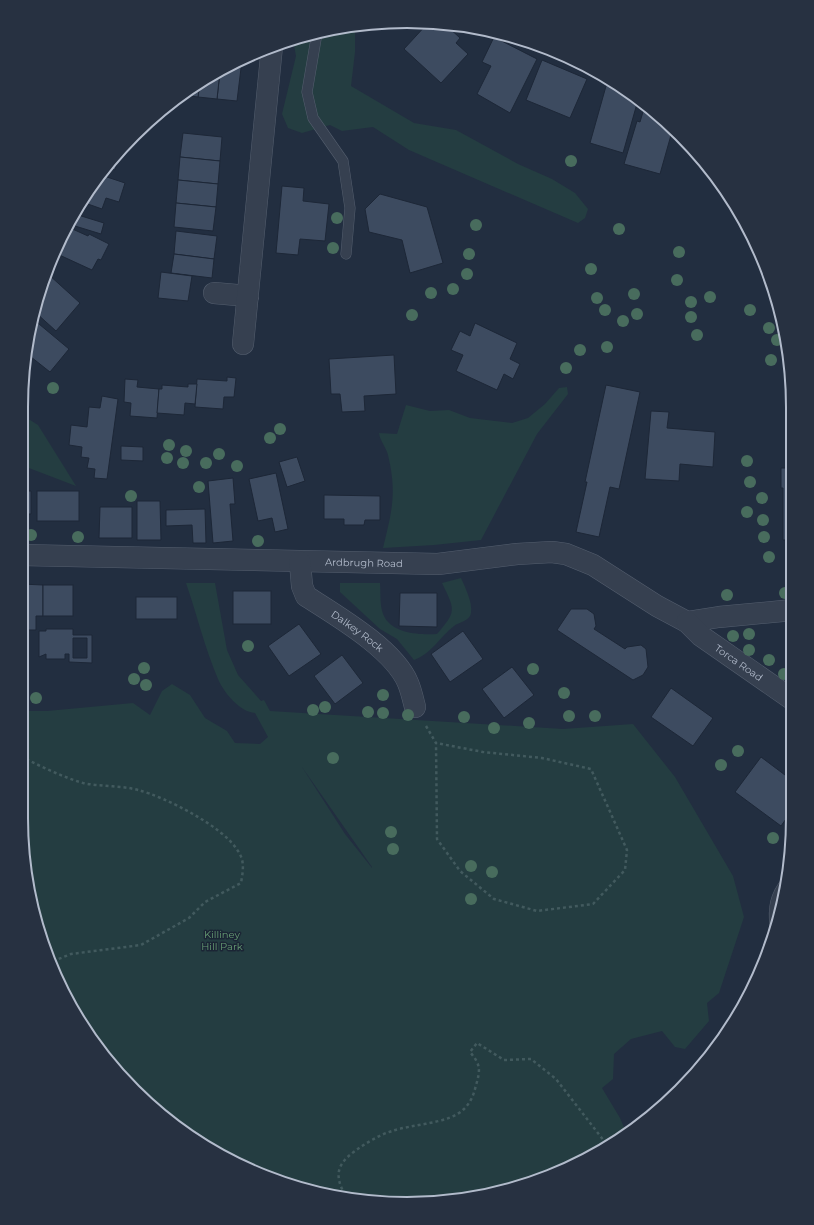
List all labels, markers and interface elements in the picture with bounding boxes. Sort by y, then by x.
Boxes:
street label: Ardbrugh Road [325,555,403,570]
street label: Dalkey Rock [329,607,386,654]
street label: Torca Road [712,641,766,684]
park label: Killiney Hill Park [201,928,243,953]

